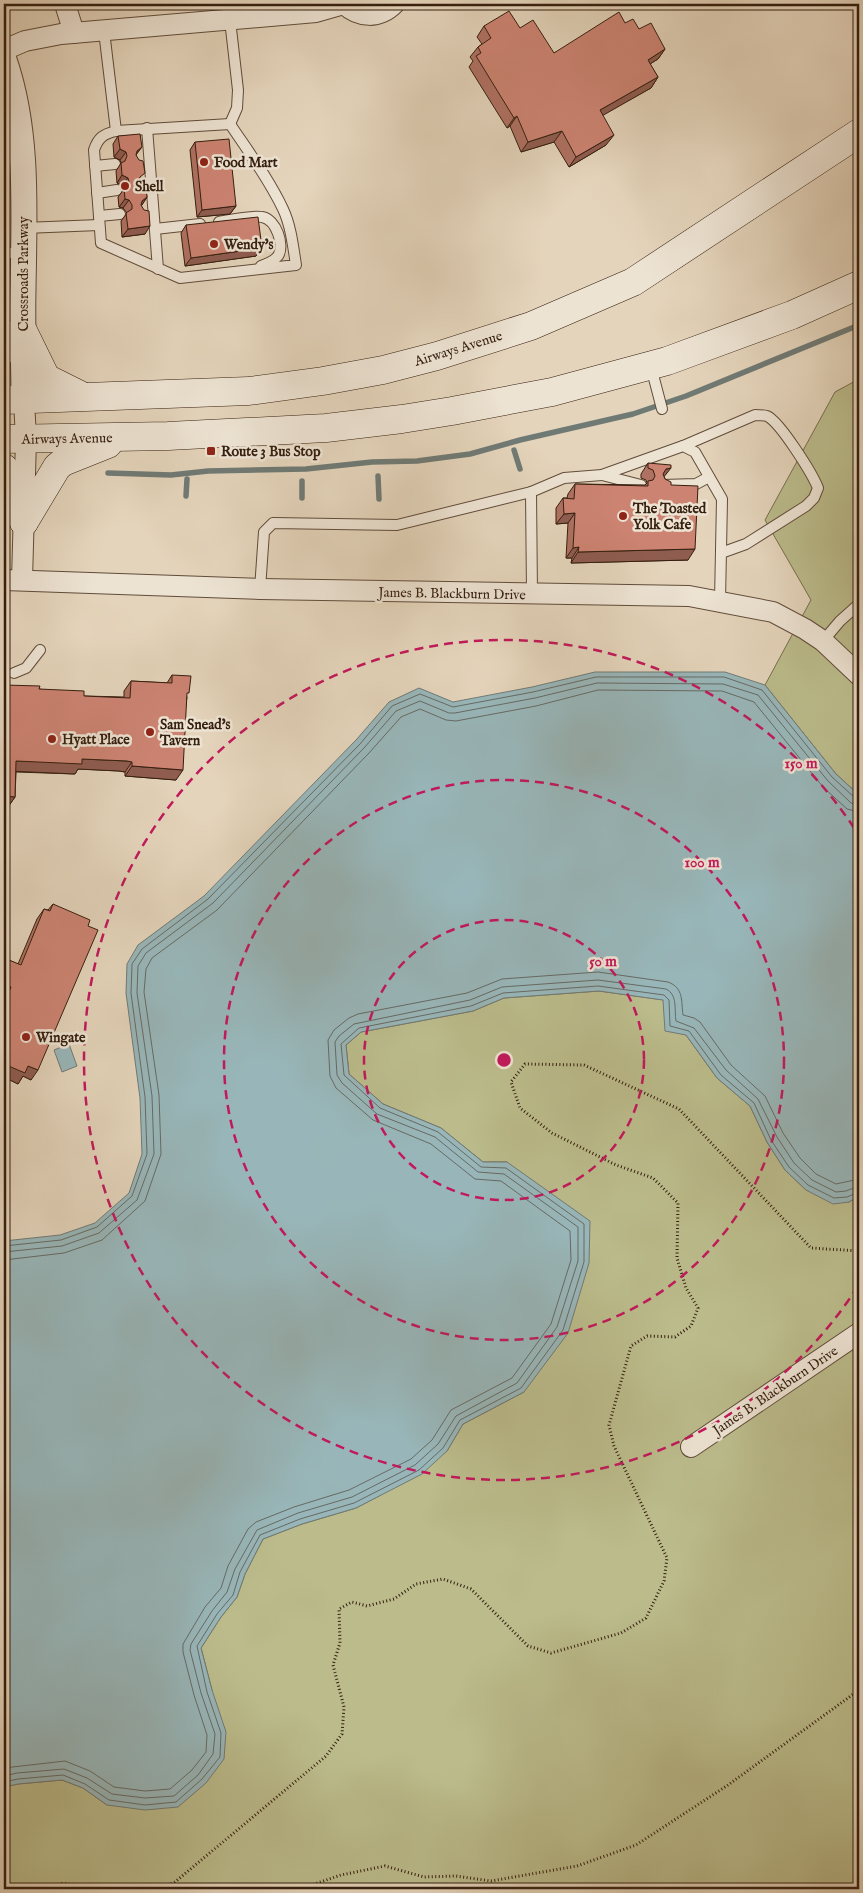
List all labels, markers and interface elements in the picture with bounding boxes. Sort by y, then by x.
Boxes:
place label: Food Mart [214,154,278,172]
marker: Food Mart [198,156,210,168]
place label: Shell [135,178,165,196]
marker: Shell [119,180,131,192]
street label: Crossroads Parkway [15,216,33,332]
place label: Wendy's [223,236,274,254]
marker: Wendy's [208,238,220,250]
street label: Airways Avenue [411,327,505,371]
street label: Airways Avenue [20,429,113,449]
place label: Route 3 Bus Stop [221,443,321,461]
marker: Route 3 Bus Stop [205,445,217,457]
place label: The Toasted Yolk Cafe [632,500,707,534]
marker: The Toasted Yolk Cafe [617,510,629,522]
street label: James B. Blackburn Drive [376,584,526,604]
place label: Sam Snead's Tavern [159,716,230,750]
marker: Sam Snead's Tavern [144,726,156,738]
place label: Hyatt Place [62,731,130,749]
marker: Hyatt Place [46,733,58,745]
text: 150 m [784,754,818,773]
text: 100 m [684,853,720,872]
text: 50 m [589,952,617,971]
place label: Wingate [35,1029,86,1047]
marker: Wingate [20,1031,32,1043]
centre of rings [495,1051,513,1069]
street label: James B. Blackburn Drive [708,1342,842,1441]

